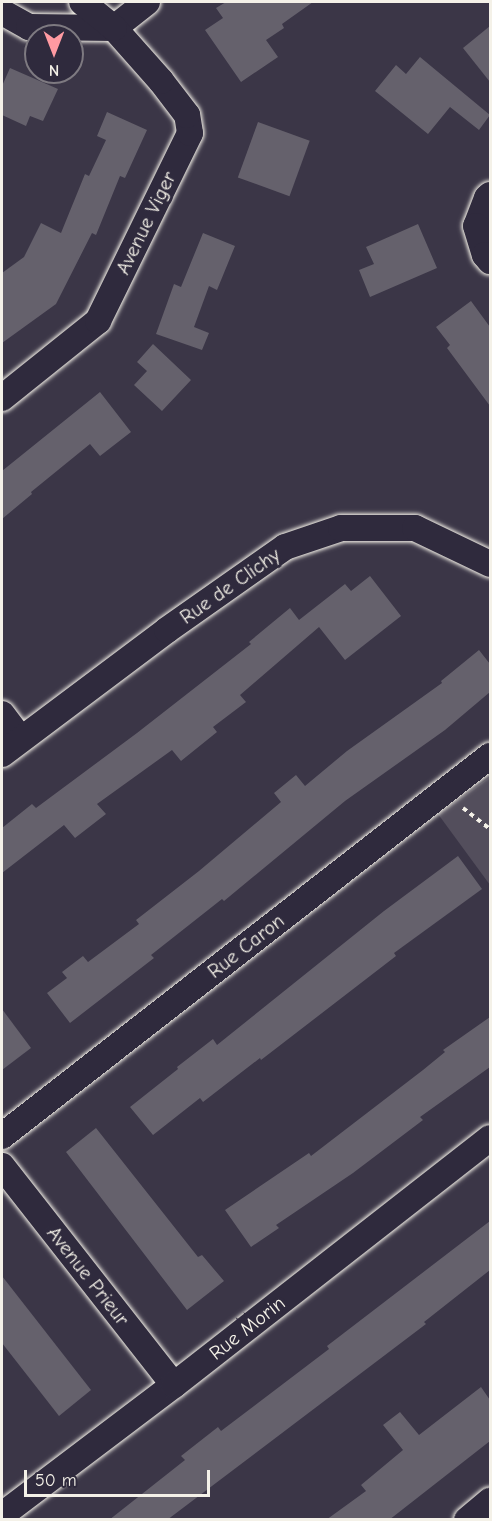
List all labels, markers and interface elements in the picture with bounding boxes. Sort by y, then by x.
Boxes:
north arrow [24,24,84,84]
text: N [49,61,59,79]
street label: Avenue Viger [111,168,181,278]
street label: Rue de Clichy [175,543,285,629]
street label: Rue Caron [203,909,289,983]
street label: Avenue Prieur [42,1222,134,1330]
street label: Rue Morin [204,1291,290,1365]
scale bar [27,1458,213,1496]
text: 50 m [35,1470,77,1491]

